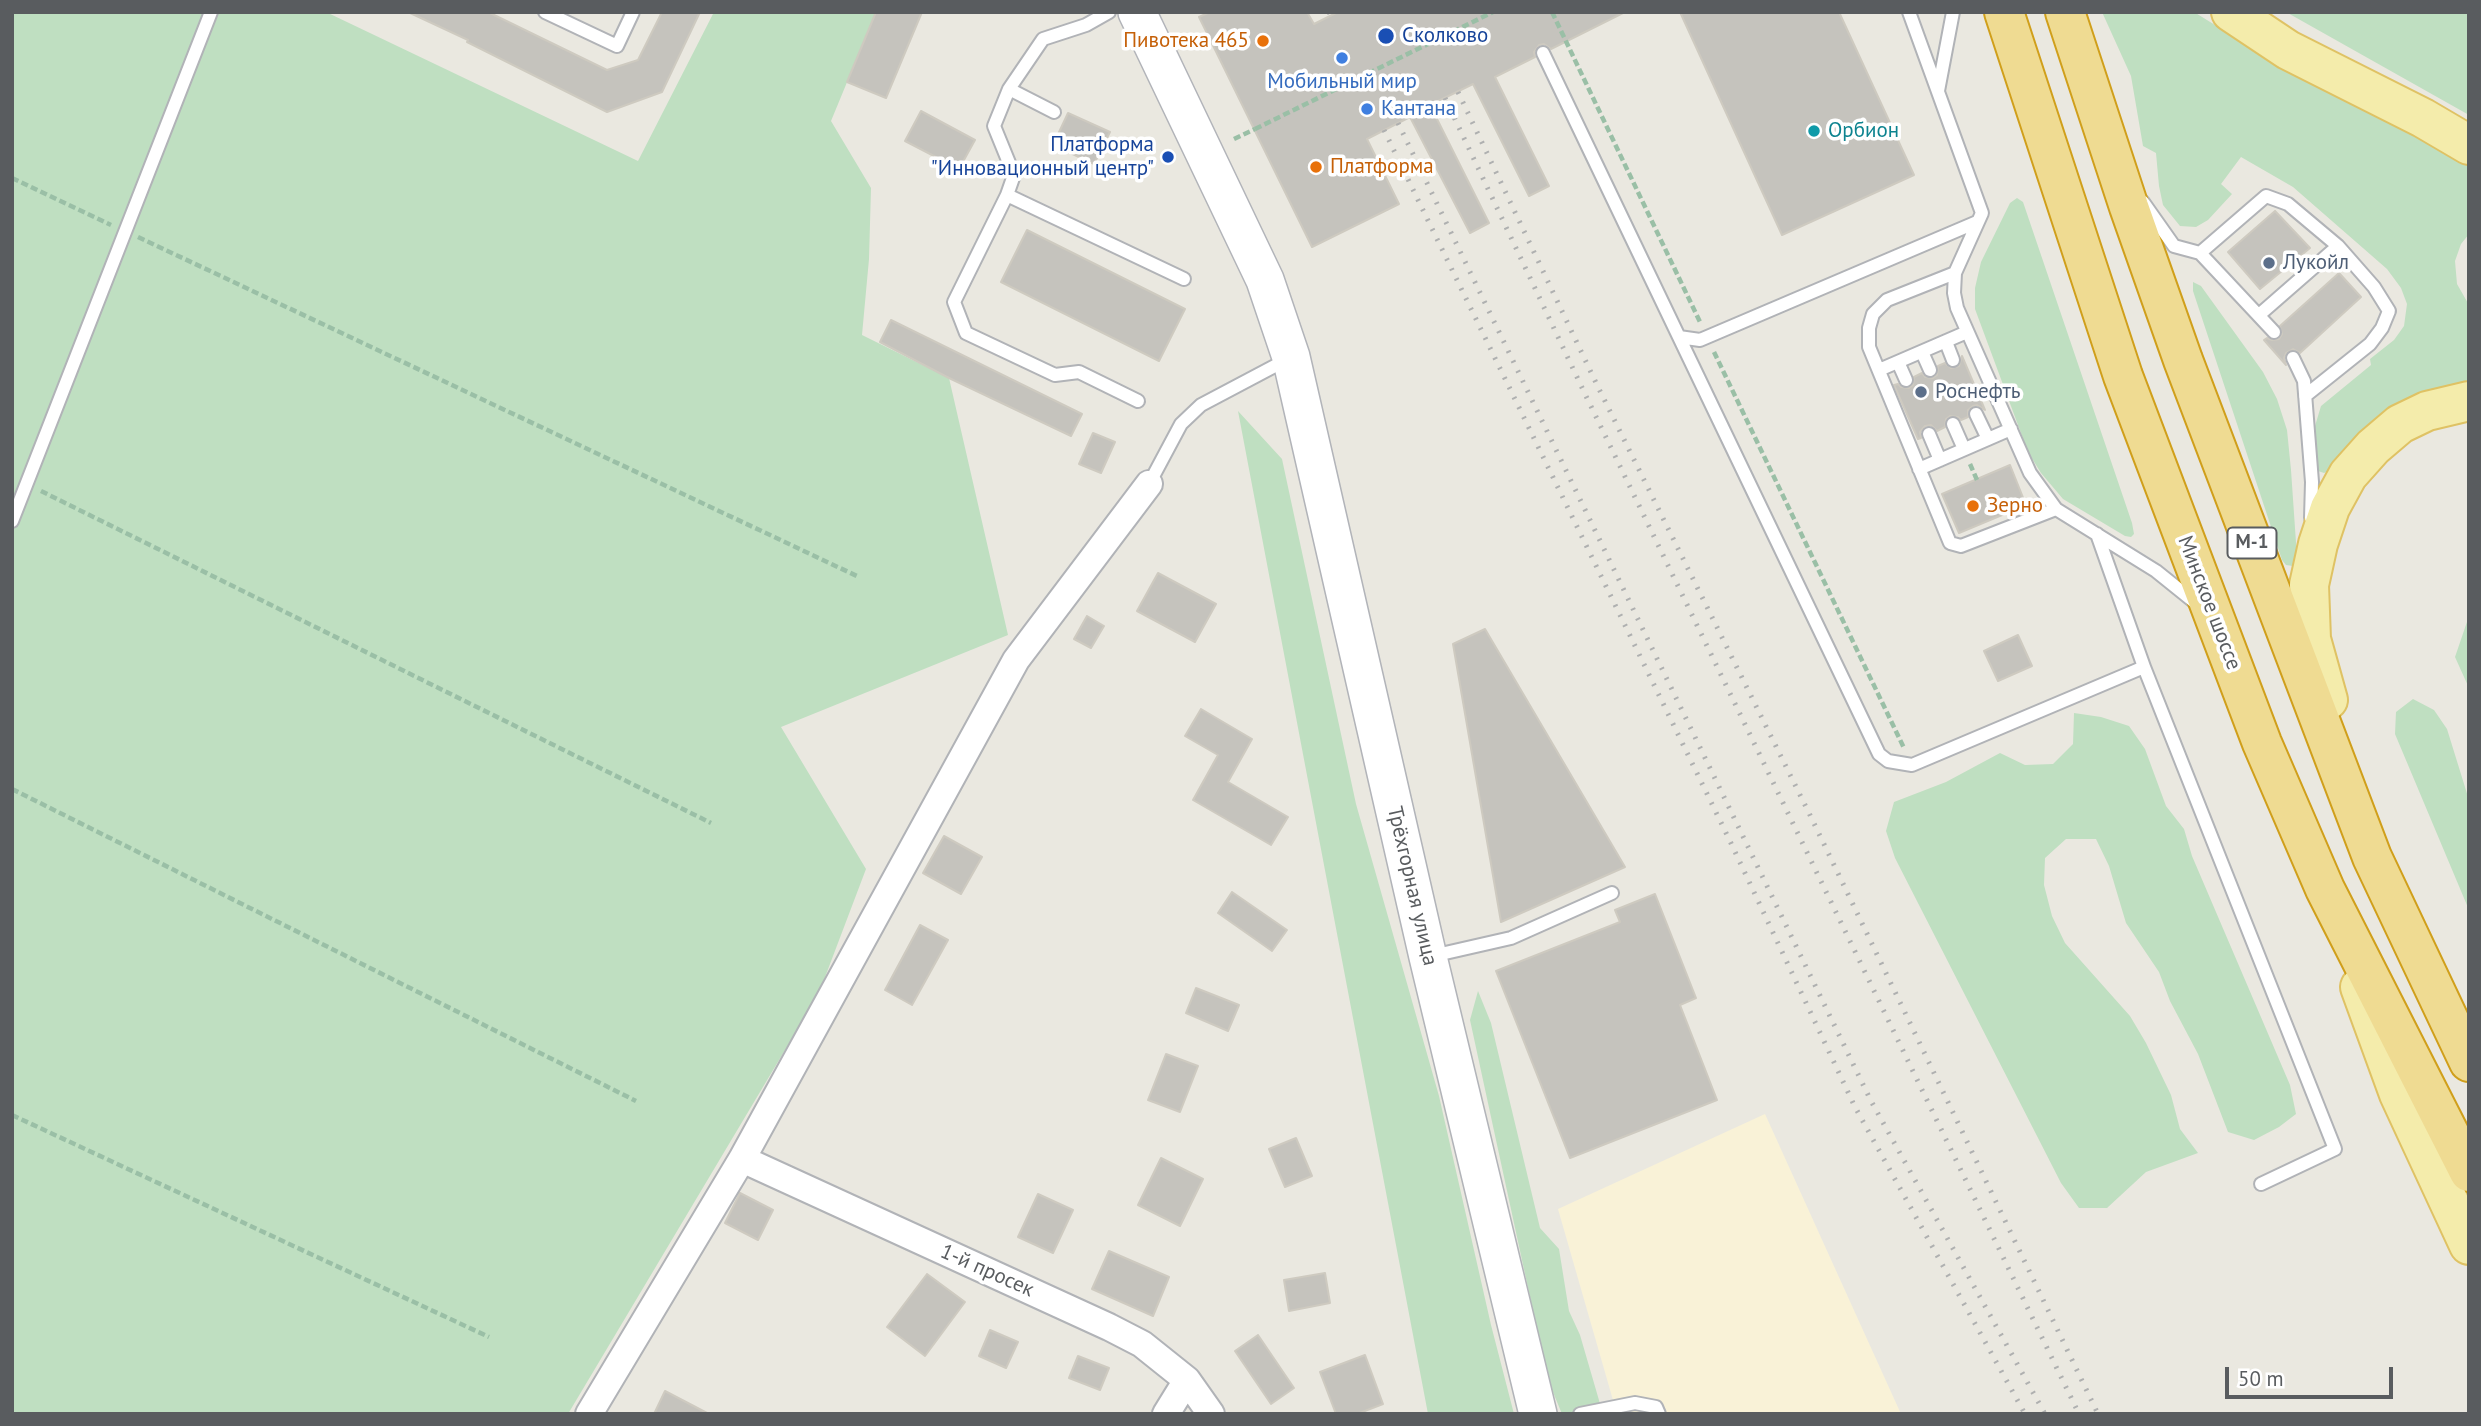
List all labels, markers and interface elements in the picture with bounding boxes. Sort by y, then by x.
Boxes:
place label: Сколково [1402,23,1488,49]
marker: Сколково [1376,26,1396,46]
place label: Пивотека 465 [1123,28,1249,54]
marker: Пивотека 465 [1255,33,1271,49]
marker: Мобильный мир [1334,50,1350,66]
place label: Мобильный мир [1267,69,1417,95]
place label: Кантана [1381,96,1456,122]
marker: Кантана [1359,101,1375,117]
place label: Орбион [1828,118,1899,144]
marker: Орбион [1806,123,1822,139]
place label: Платформа "Инновационный центр" [931,132,1154,182]
marker: Платформа "Инновационный центр" [1160,149,1176,165]
place label: Платформа [1330,154,1434,180]
marker: Платформа [1308,159,1324,175]
place label: Лукойл [2283,250,2349,276]
marker: Лукойл [2261,255,2277,271]
place label: Роснефть [1935,379,2021,405]
marker: Роснефть [1913,384,1929,400]
place label: Зерно [1987,493,2043,519]
marker: Зерно [1965,498,1981,514]
road number: М-1 [2228,528,2276,558]
street label: Минское шоссе [2172,532,2246,674]
street label: Трёхгорная улица [1381,804,1443,968]
street label: 1-й просек [936,1239,1038,1303]
scale bar [2229,1352,2397,1396]
text: 50 m [2238,1365,2284,1392]

